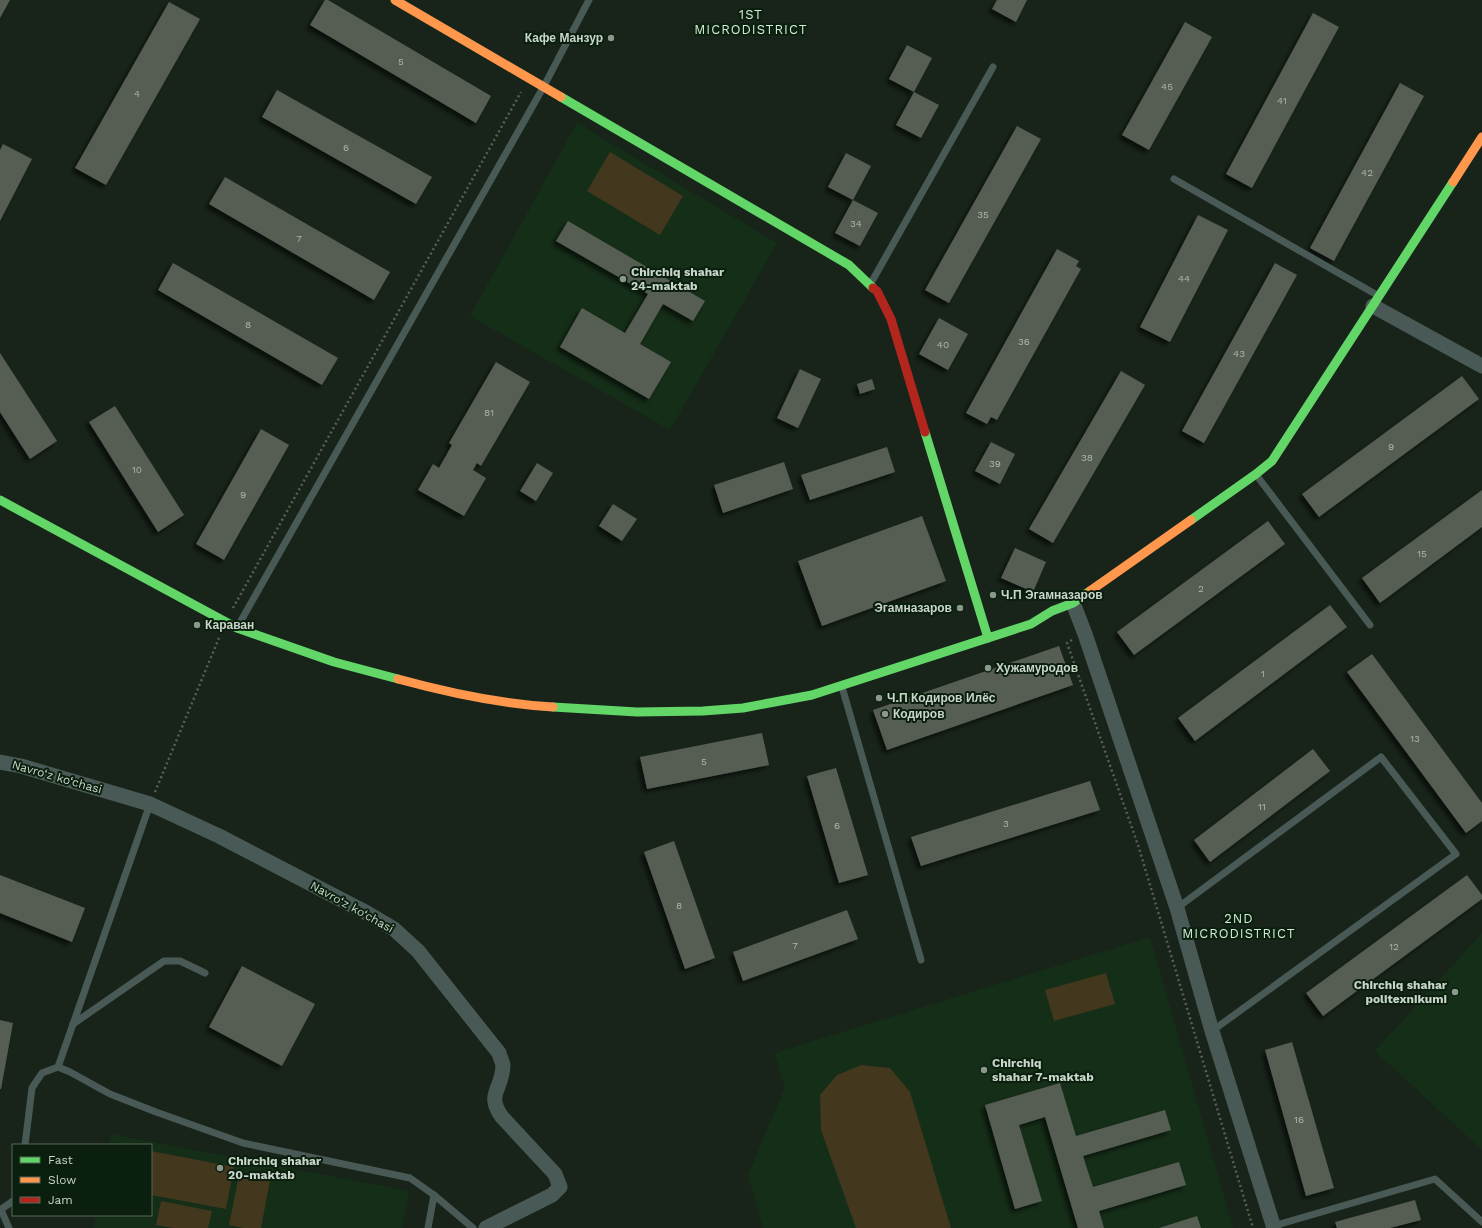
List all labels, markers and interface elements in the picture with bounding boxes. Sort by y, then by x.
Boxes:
district label: 1ST MICRODISTRICT [694,7,808,37]
place label: Кафе Манзур [525,31,603,45]
marker: Кафе Манзур [606,33,616,43]
house number: 5 [398,56,404,67]
house number: 45 [1161,81,1173,92]
house number: 4 [134,88,140,99]
house number: 41 [1277,95,1287,106]
house number: 6 [343,142,349,153]
house number: 42 [1361,167,1373,178]
house number: 35 [977,209,989,220]
house number: 34 [850,218,862,229]
house number: 7 [296,233,302,244]
place label: Chirchiq shahar 24-maktab [631,265,725,293]
house number: 44 [1178,273,1190,284]
marker: Chirchiq shahar 24-maktab [618,274,628,284]
house number: 8 [245,319,251,330]
house number: 36 [1018,336,1030,347]
house number: 40 [937,339,949,350]
house number: 43 [1233,348,1245,359]
house number: 81 [484,407,494,418]
house number: 9 [1388,441,1394,452]
house number: 38 [1081,452,1093,463]
house number: 39 [989,458,1001,469]
house number: 10 [132,464,142,475]
house number: 9 [240,489,246,500]
house number: 15 [1417,548,1427,559]
house number: 2 [1198,583,1204,594]
place label: Ч.П Эгамназаров [1001,588,1103,602]
marker: Ч.П Эгамназаров [988,590,998,600]
place label: Эгамназаров [874,601,952,615]
marker: Эгамназаров [955,603,965,613]
place label: Караван [205,618,254,632]
marker: Караван [192,620,202,630]
place label: Хужамуродов [996,661,1078,675]
marker: Хужамуродов [983,663,993,673]
house number: 1 [1261,668,1265,679]
place label: Ч.П Кодиров Илёс [887,691,996,705]
marker: Ч.П Кодиров Илёс [874,693,884,703]
place label: Кодиров [893,707,945,721]
marker: Кодиров [880,709,890,719]
house number: 13 [1410,733,1420,744]
house number: 5 [701,756,707,767]
street label: Navro‘z ko‘chasi [10,757,104,797]
house number: 11 [1258,801,1266,812]
house number: 3 [1003,818,1009,829]
house number: 6 [834,820,840,831]
street label: Navro‘z ko‘chasi [308,878,396,936]
house number: 8 [676,900,682,911]
district label: 2ND MICRODISTRICT [1182,911,1296,941]
house number: 7 [792,940,798,951]
house number: 12 [1389,941,1399,952]
place label: Chirchiq shahar politexnikumi [1354,978,1448,1006]
marker: Chirchiq shahar politexnikumi [1450,987,1460,997]
place label: Chirchiq shahar 7-maktab [992,1056,1094,1084]
marker: Chirchiq shahar 7-maktab [979,1065,989,1075]
house number: 16 [1294,1114,1304,1125]
legend [12,1144,152,1216]
text: Fast [48,1153,73,1167]
place label: Chirchiq shahar 20-maktab [228,1154,322,1182]
marker: Chirchiq shahar 20-maktab [215,1163,225,1173]
text: Slow [48,1173,76,1187]
text: Jam [48,1193,73,1207]

